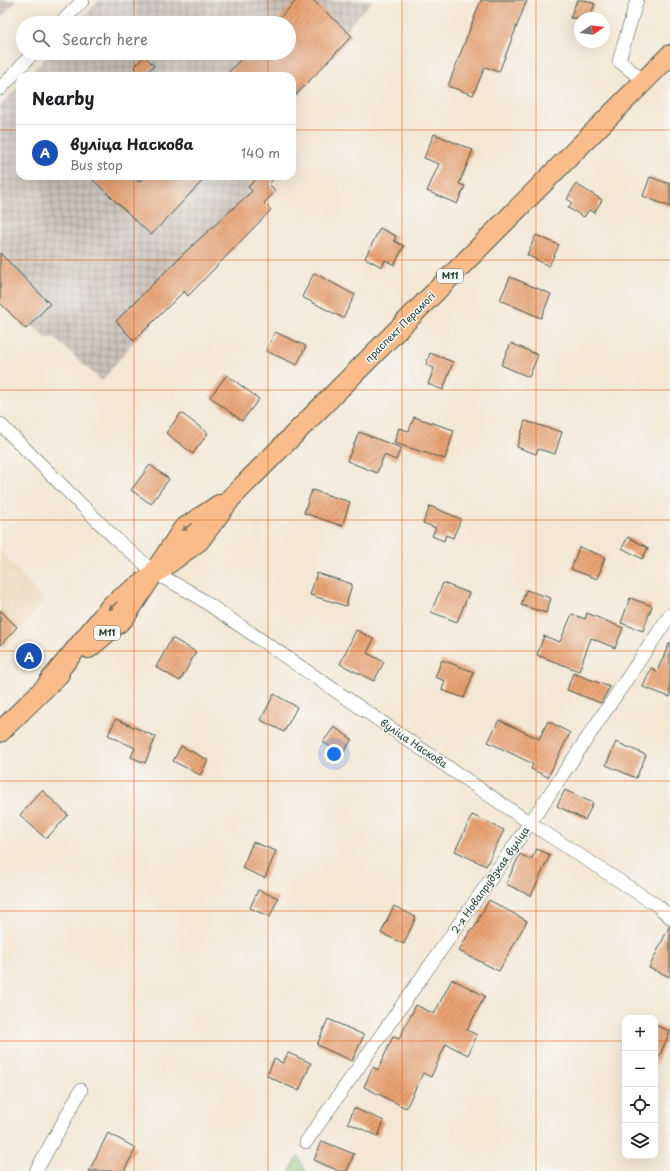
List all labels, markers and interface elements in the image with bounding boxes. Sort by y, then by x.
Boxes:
north arrow [574,12,610,48]
search box [16,16,296,60]
icon: search [30,27,52,49]
text: Search here [62,27,148,50]
text: Nearby [32,85,94,111]
text: вуліца Наскова [70,132,194,155]
text: A [40,143,50,162]
text: 140 m [241,143,280,162]
text: Bus stop [70,155,123,174]
road number: М11 [437,269,463,283]
street label: праспект Перамогі [361,288,438,365]
one-way arrow [182,523,193,531]
one-way arrow [108,601,118,610]
road number: М11 [94,626,120,640]
pin: A [16,641,42,671]
street label: вуліца Наскова [377,714,452,772]
your location [324,744,344,764]
street label: 2-я Новапрудзкая вуліца [447,822,534,937]
map controls [622,1015,658,1159]
button: + [622,1015,658,1051]
button: − [622,1051,658,1087]
button: locate [622,1087,658,1123]
button: layers [622,1123,658,1159]

